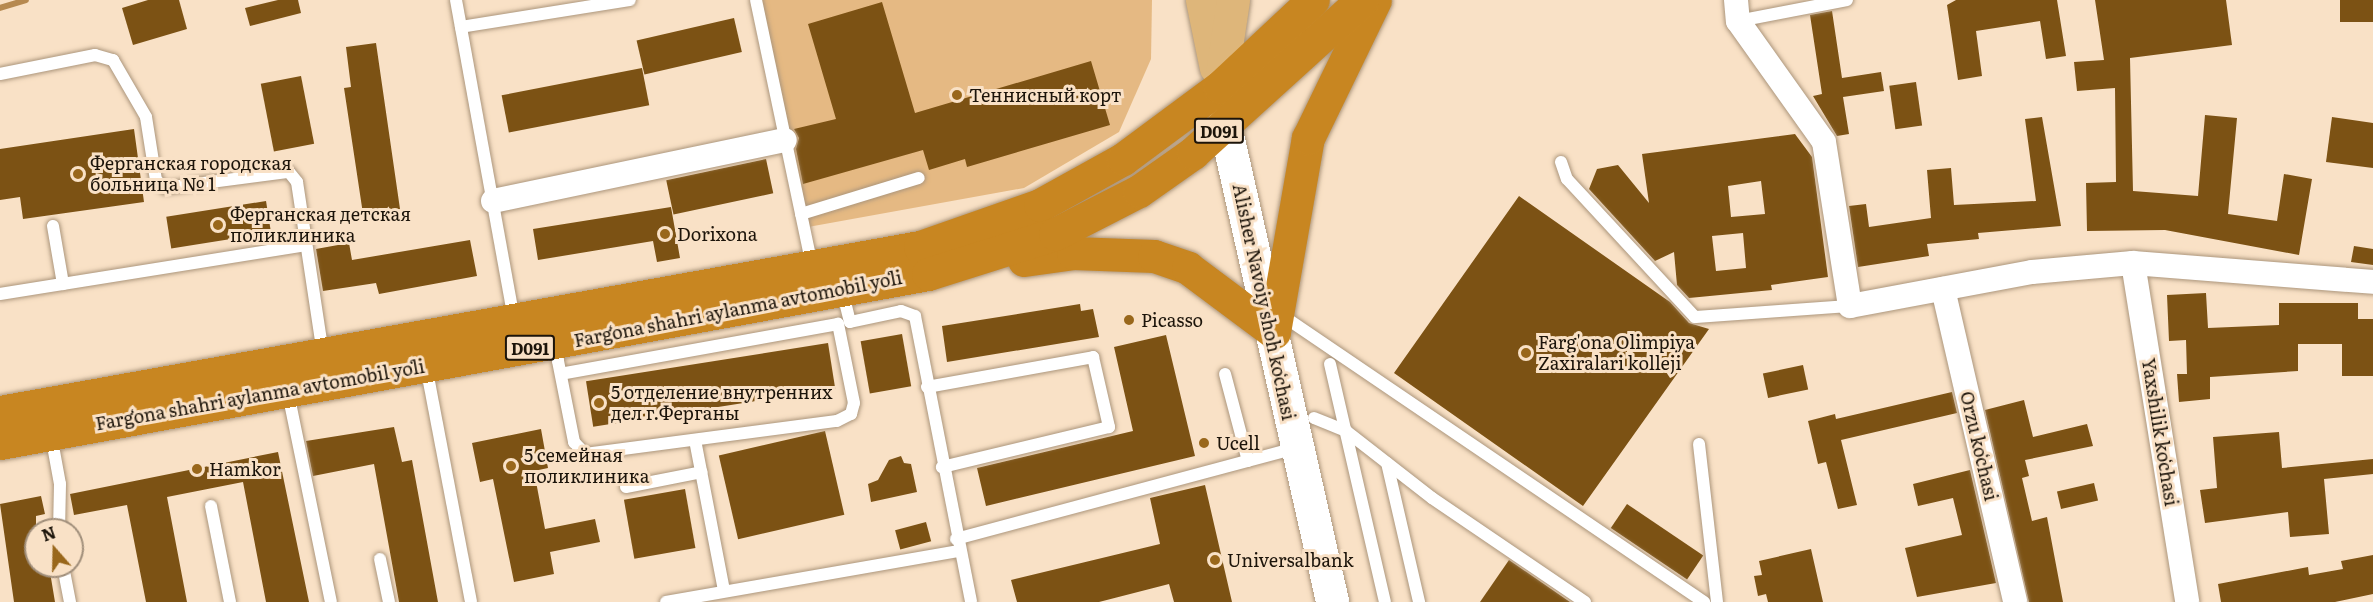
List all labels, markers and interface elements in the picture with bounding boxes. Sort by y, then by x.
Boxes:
place label: Теннисный корт [969,84,1121,106]
marker: Теннисный корт [950,88,964,102]
road number: D091 [1194,118,1244,144]
place label: Ферганская городская больница № 1 [90,153,292,195]
marker: Ферганская городская больница № 1 [71,167,85,181]
street label: Alisher Navoiy shoh koʻchasi [1228,182,1300,422]
place label: Ферганская детская поликлиника [230,204,411,246]
marker: Ферганская детская поликлиника [211,218,225,232]
place label: Dorixona [677,223,758,245]
marker: Dorixona [658,227,672,241]
street label: Fargʻona shahri aylanma avtomobil yoʻli [572,267,904,351]
place label: Picasso [1141,309,1203,331]
marker: Picasso [1122,313,1136,327]
place label: Farg'ona Olimpiya Zaxiralari kolleji [1538,332,1695,374]
road number: D091 [504,335,556,361]
marker: Farg'ona Olimpiya Zaxiralari kolleji [1519,346,1533,360]
street label: Fargʻona shahri aylanma avtomobil yoʻli [94,355,426,435]
street label: Yaxshilik koʻchasi [2138,357,2182,507]
place label: 5 отделение внутренних дел г.Ферганы [611,382,832,424]
street label: Orzu koʻchasi [1956,389,2002,503]
marker: 5 отделение внутренних дел г.Ферганы [592,396,606,410]
place label: Ucell [1216,432,1260,454]
marker: Ucell [1197,436,1211,450]
place label: 5 семейная поликлиника [524,445,649,488]
marker: 5 семейная поликлиника [502,457,520,475]
place label: Hamkor [209,458,281,480]
marker: Hamkor [190,462,204,476]
north arrow [24,518,84,578]
text: N [38,519,59,547]
place label: Universalbank [1227,549,1354,571]
marker: Universalbank [1208,553,1222,567]

